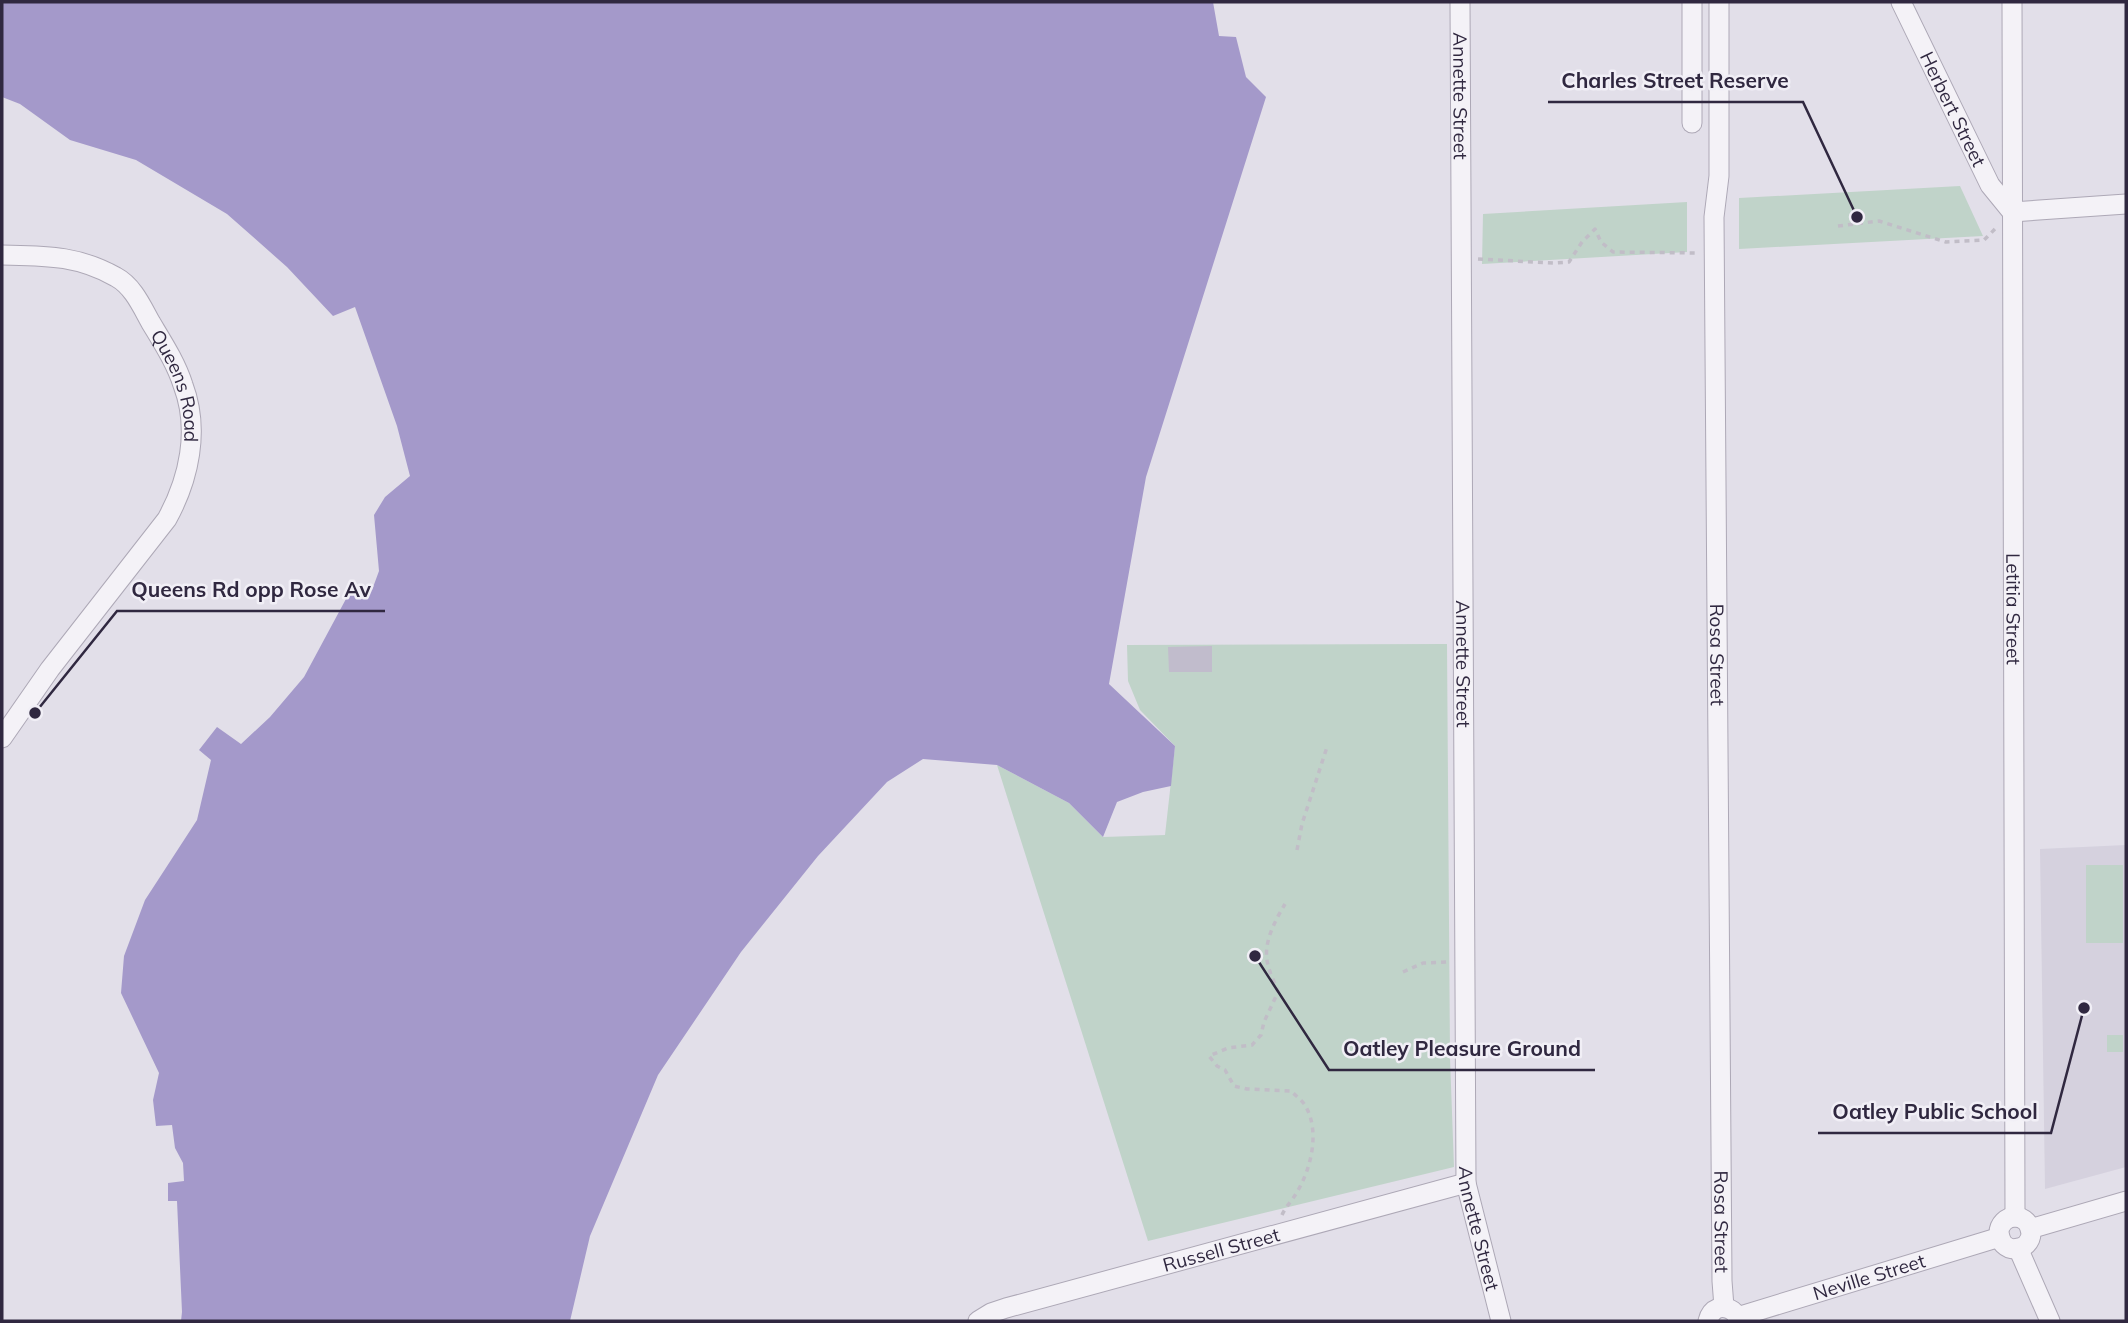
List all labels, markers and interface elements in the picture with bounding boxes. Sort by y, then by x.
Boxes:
street label: Annette Street [1448,32,1473,160]
street label: Herbert Street [1915,47,1991,171]
callout: Charles Street Reserve [1548,60,1803,102]
text: Charles Street Reserve [1561,67,1789,93]
street label: Queens Road [146,325,203,443]
street label: Letitia Street [2001,553,2026,665]
callout: Queens Rd opp Rose Av [117,569,385,611]
text: Queens Rd opp Rose Av [131,576,371,602]
street label: Annette Street [1451,600,1476,728]
street label: Rosa Street [1705,603,1730,706]
callout: Oatley Pleasure Ground [1329,1028,1595,1070]
text: Oatley Pleasure Ground [1343,1035,1581,1061]
callout: Oatley Public School [1818,1091,2051,1133]
text: Oatley Public School [1832,1098,2038,1124]
street label: Annette Street [1454,1166,1505,1294]
street label: Rosa Street [1709,1170,1734,1273]
street label: Russell Street [1160,1222,1282,1277]
street label: Neville Street [1810,1248,1928,1305]

